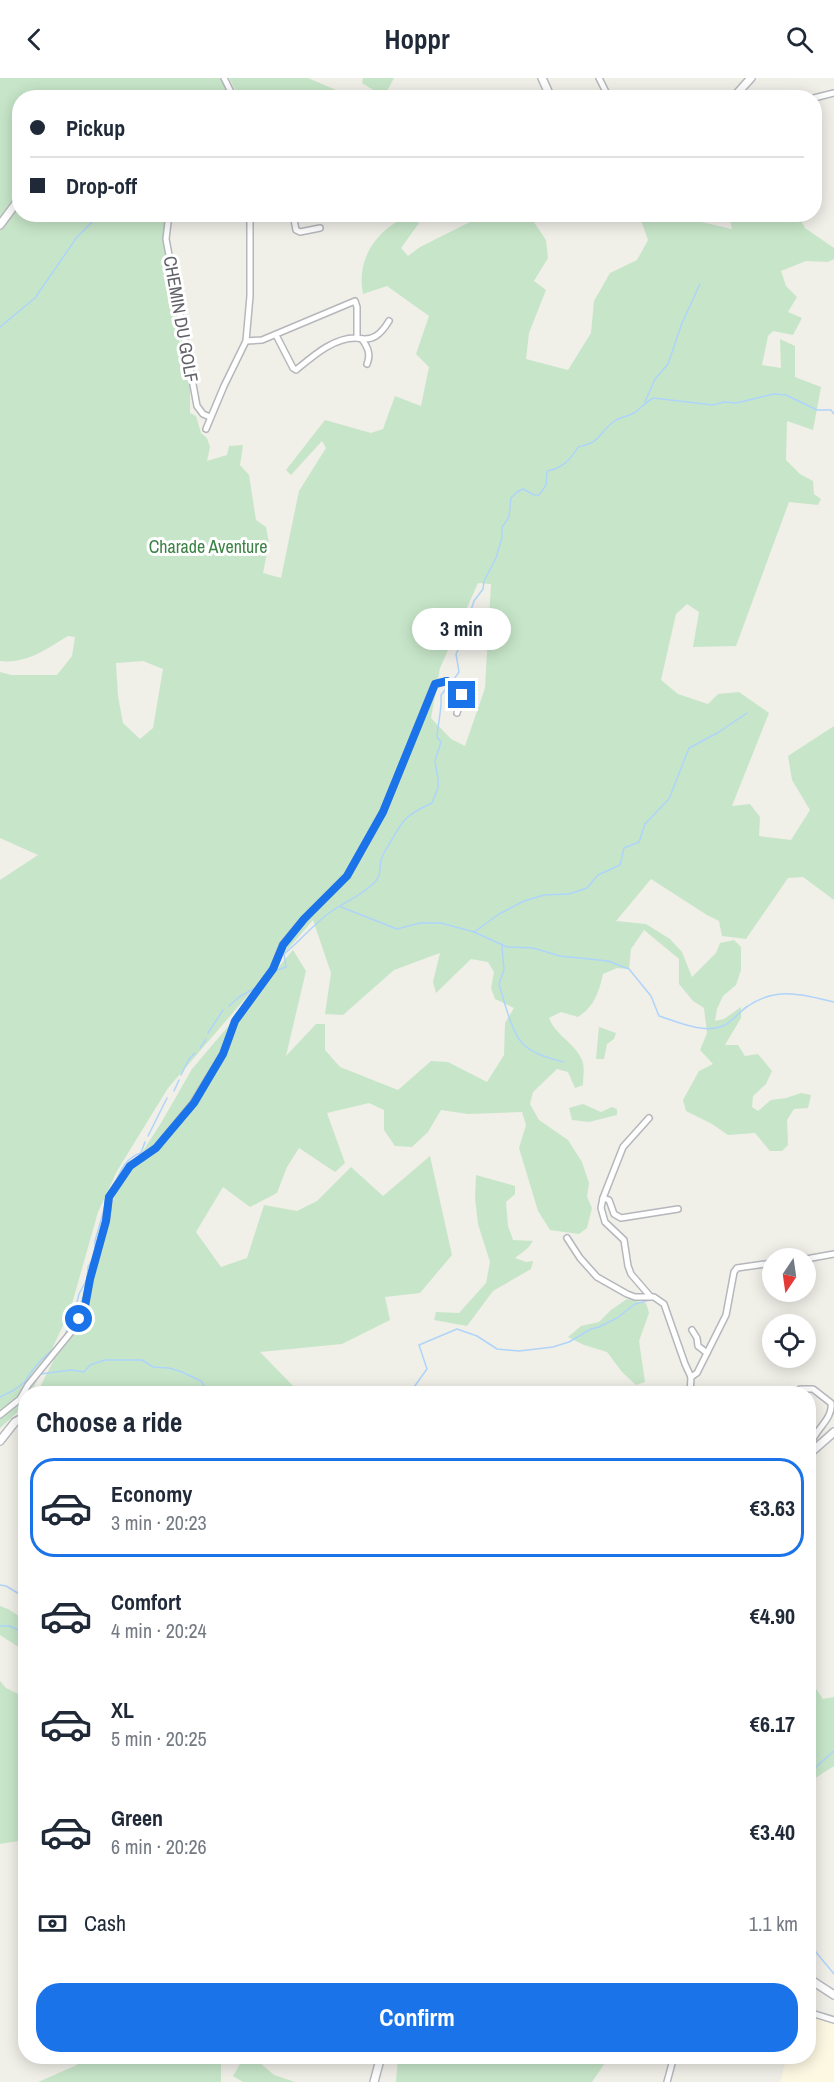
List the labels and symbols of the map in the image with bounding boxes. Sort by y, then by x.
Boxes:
street label: CHEMIN DU GOLF [158,254,204,384]
park label: Charade Aventure [149,534,267,559]
callout: 3 min [412,608,512,650]
route end [448,681,475,708]
north arrow [762,1248,816,1302]
route start [65,1305,92,1332]

